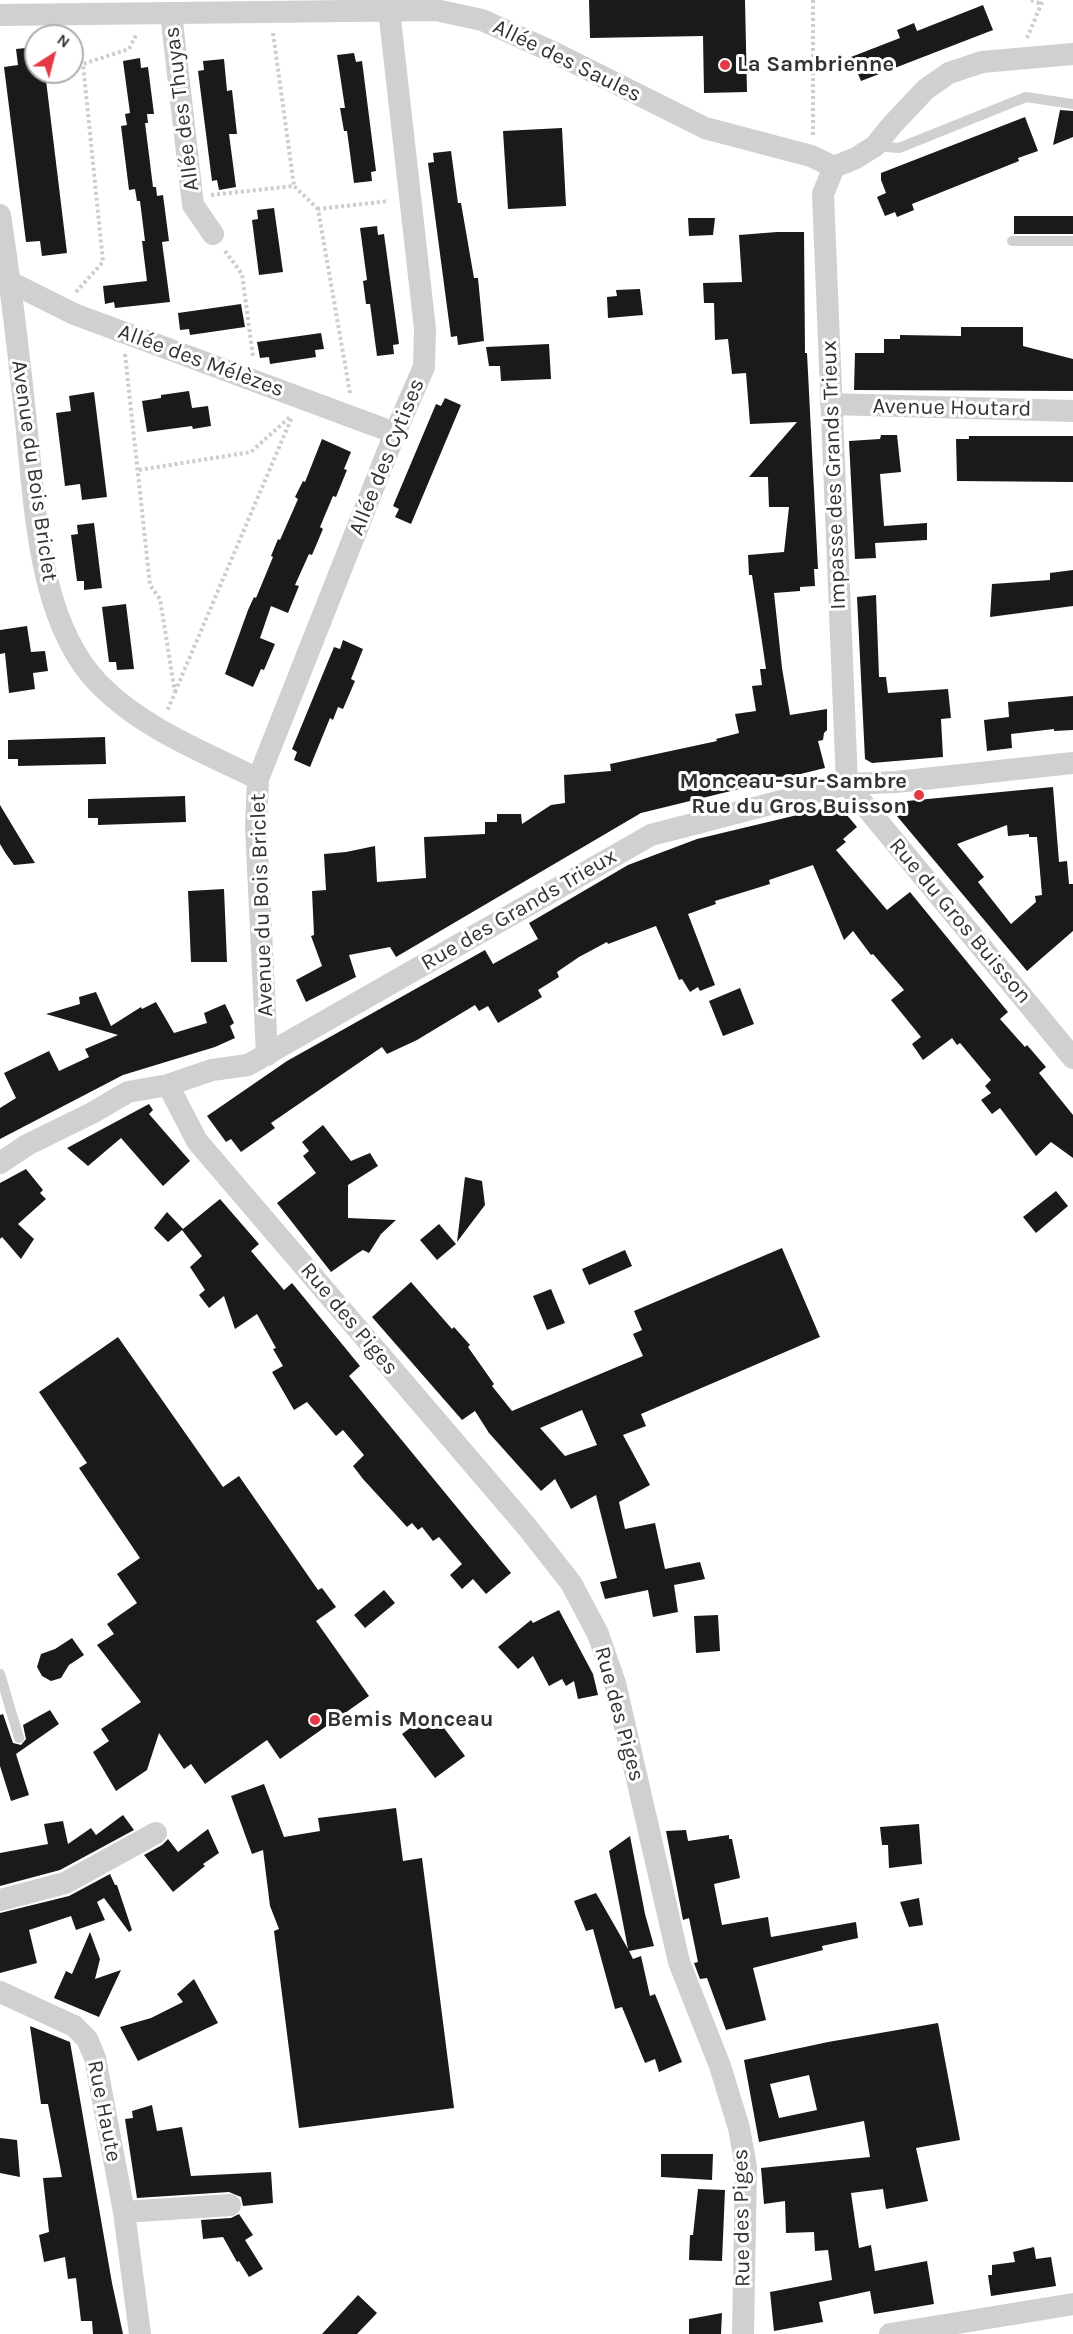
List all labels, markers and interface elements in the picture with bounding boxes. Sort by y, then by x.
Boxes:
street label: Allée des Saules [489,14,645,108]
north arrow [24,24,84,84]
street label: Allée des Thuyas [159,25,205,193]
text: N [53,30,74,52]
place label: La Sambrienne [737,52,894,78]
marker: La Sambrienne [718,58,732,72]
street label: Allée des Mélèzes [114,319,288,403]
street label: Impasse des Grands Trieux [816,340,852,610]
street label: Avenue du Bois Briclet [5,358,63,584]
street label: Allée des Cytises [344,375,430,539]
street label: Avenue Houtard [872,393,1032,423]
place label: Monceau-sur-Sambre Rue du Gros Buisson [680,769,907,820]
marker: Monceau-sur-Sambre Rue du Gros Buisson [912,788,926,802]
street label: Avenue du Bois Briclet [245,793,279,1017]
street label: Rue du Gros Buisson [883,833,1037,1009]
street label: Rue des Grands Trieux [416,843,622,977]
street label: Rue des Piges [294,1257,404,1381]
street label: Rue des Piges [588,1644,650,1784]
place label: Bemis Monceau [327,1707,494,1733]
marker: Bemis Monceau [308,1713,322,1727]
street label: Rue Haute [81,2058,127,2164]
street label: Rue des Piges [728,2149,756,2287]

